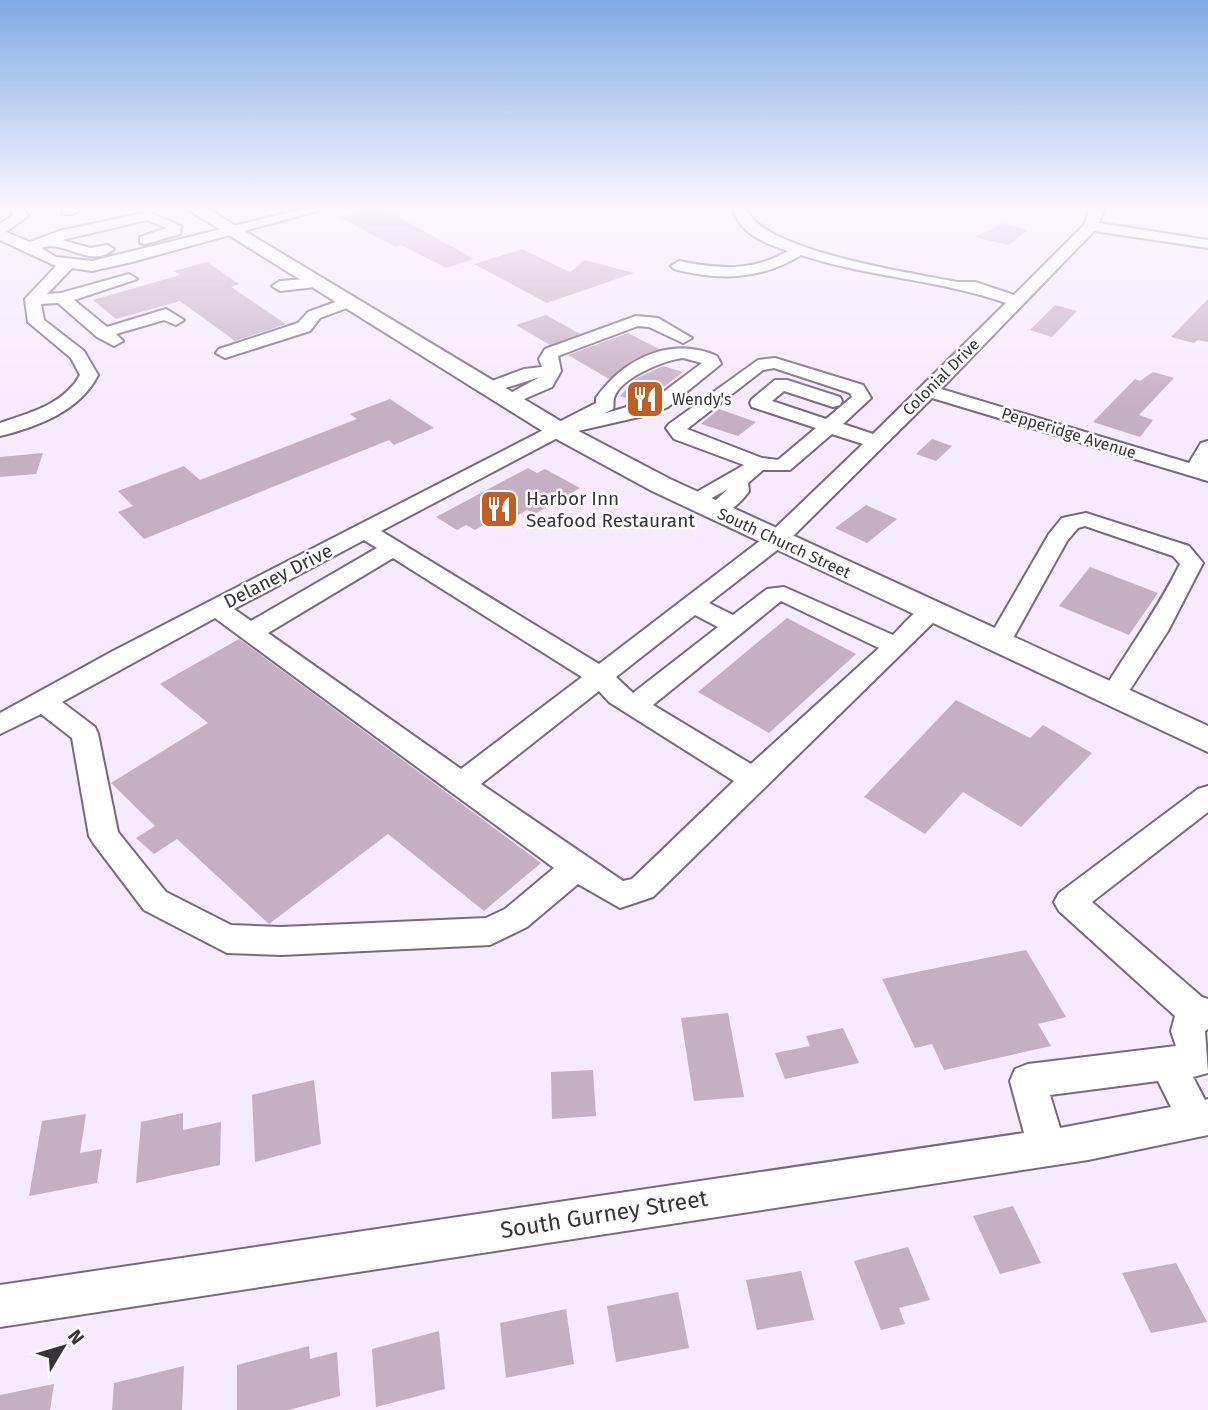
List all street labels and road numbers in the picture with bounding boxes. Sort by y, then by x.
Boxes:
street label: Colonial Drive [899,335,983,419]
street label: Pepperidge Avenue [999,403,1139,463]
street label: South Church Street [714,504,854,582]
street label: Delaney Drive [220,539,336,613]
street label: South Gurney Street [498,1184,710,1244]

